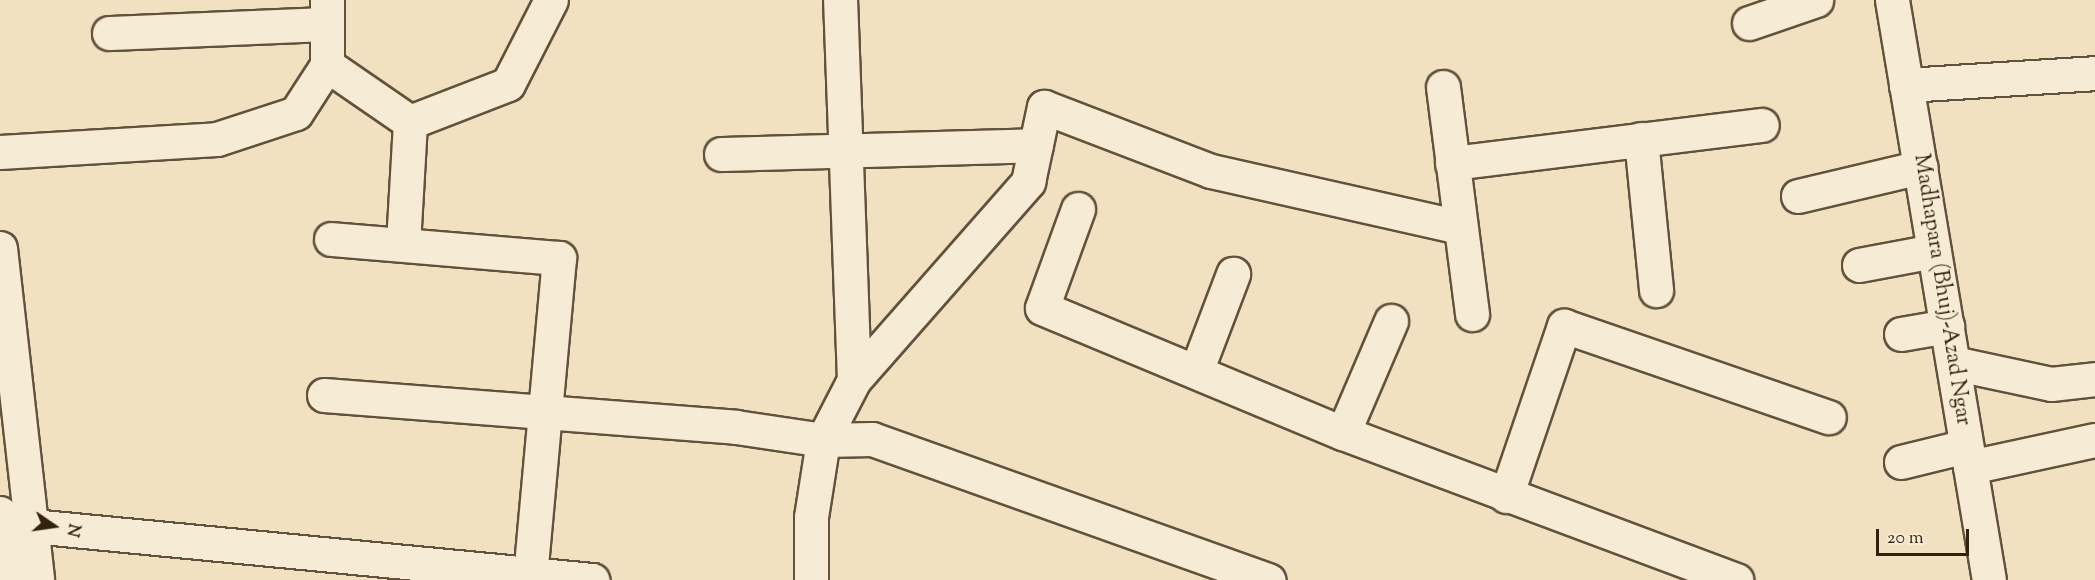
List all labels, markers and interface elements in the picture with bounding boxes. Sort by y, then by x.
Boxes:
street label: Madhapara (Bhuj)-Azad Ngar [1906,152,1976,428]
north arrow [24,496,84,556]
scale bar [1879,517,1972,555]
text: N [59,521,85,539]
text: 20 m [1887,526,1924,552]

